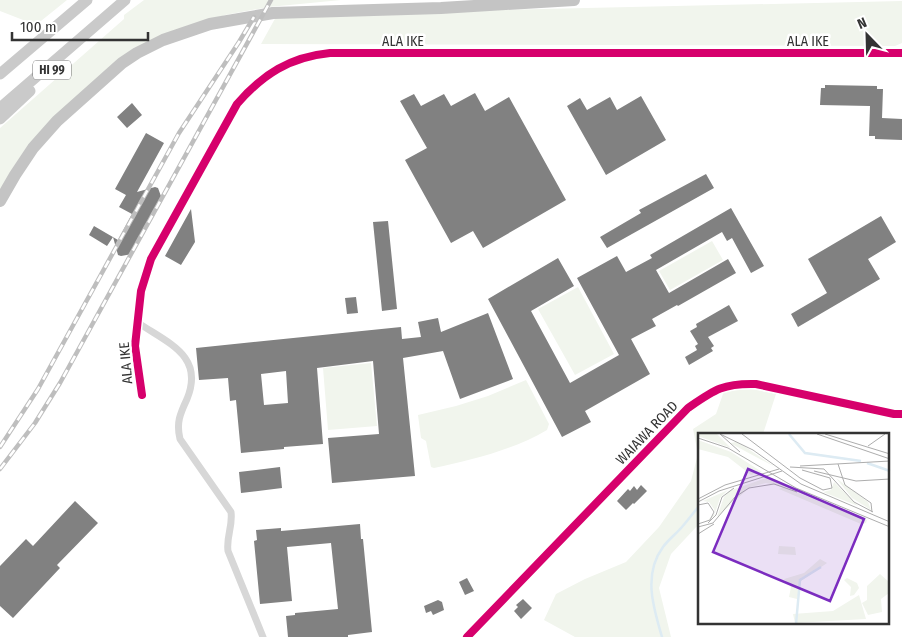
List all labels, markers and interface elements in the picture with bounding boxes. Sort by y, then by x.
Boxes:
scale bar [12,10,149,42]
north arrow [842,10,892,60]
text: N [855,14,869,33]
text: 100 m [20,18,57,36]
street label: ALA IKE [382,33,424,50]
street label: ALA IKE [787,33,829,50]
road number: HI 99 [33,60,71,80]
street label: ALA IKE [116,341,136,385]
street label: WAIAWA ROAD [613,398,681,468]
inset map [698,433,890,624]

